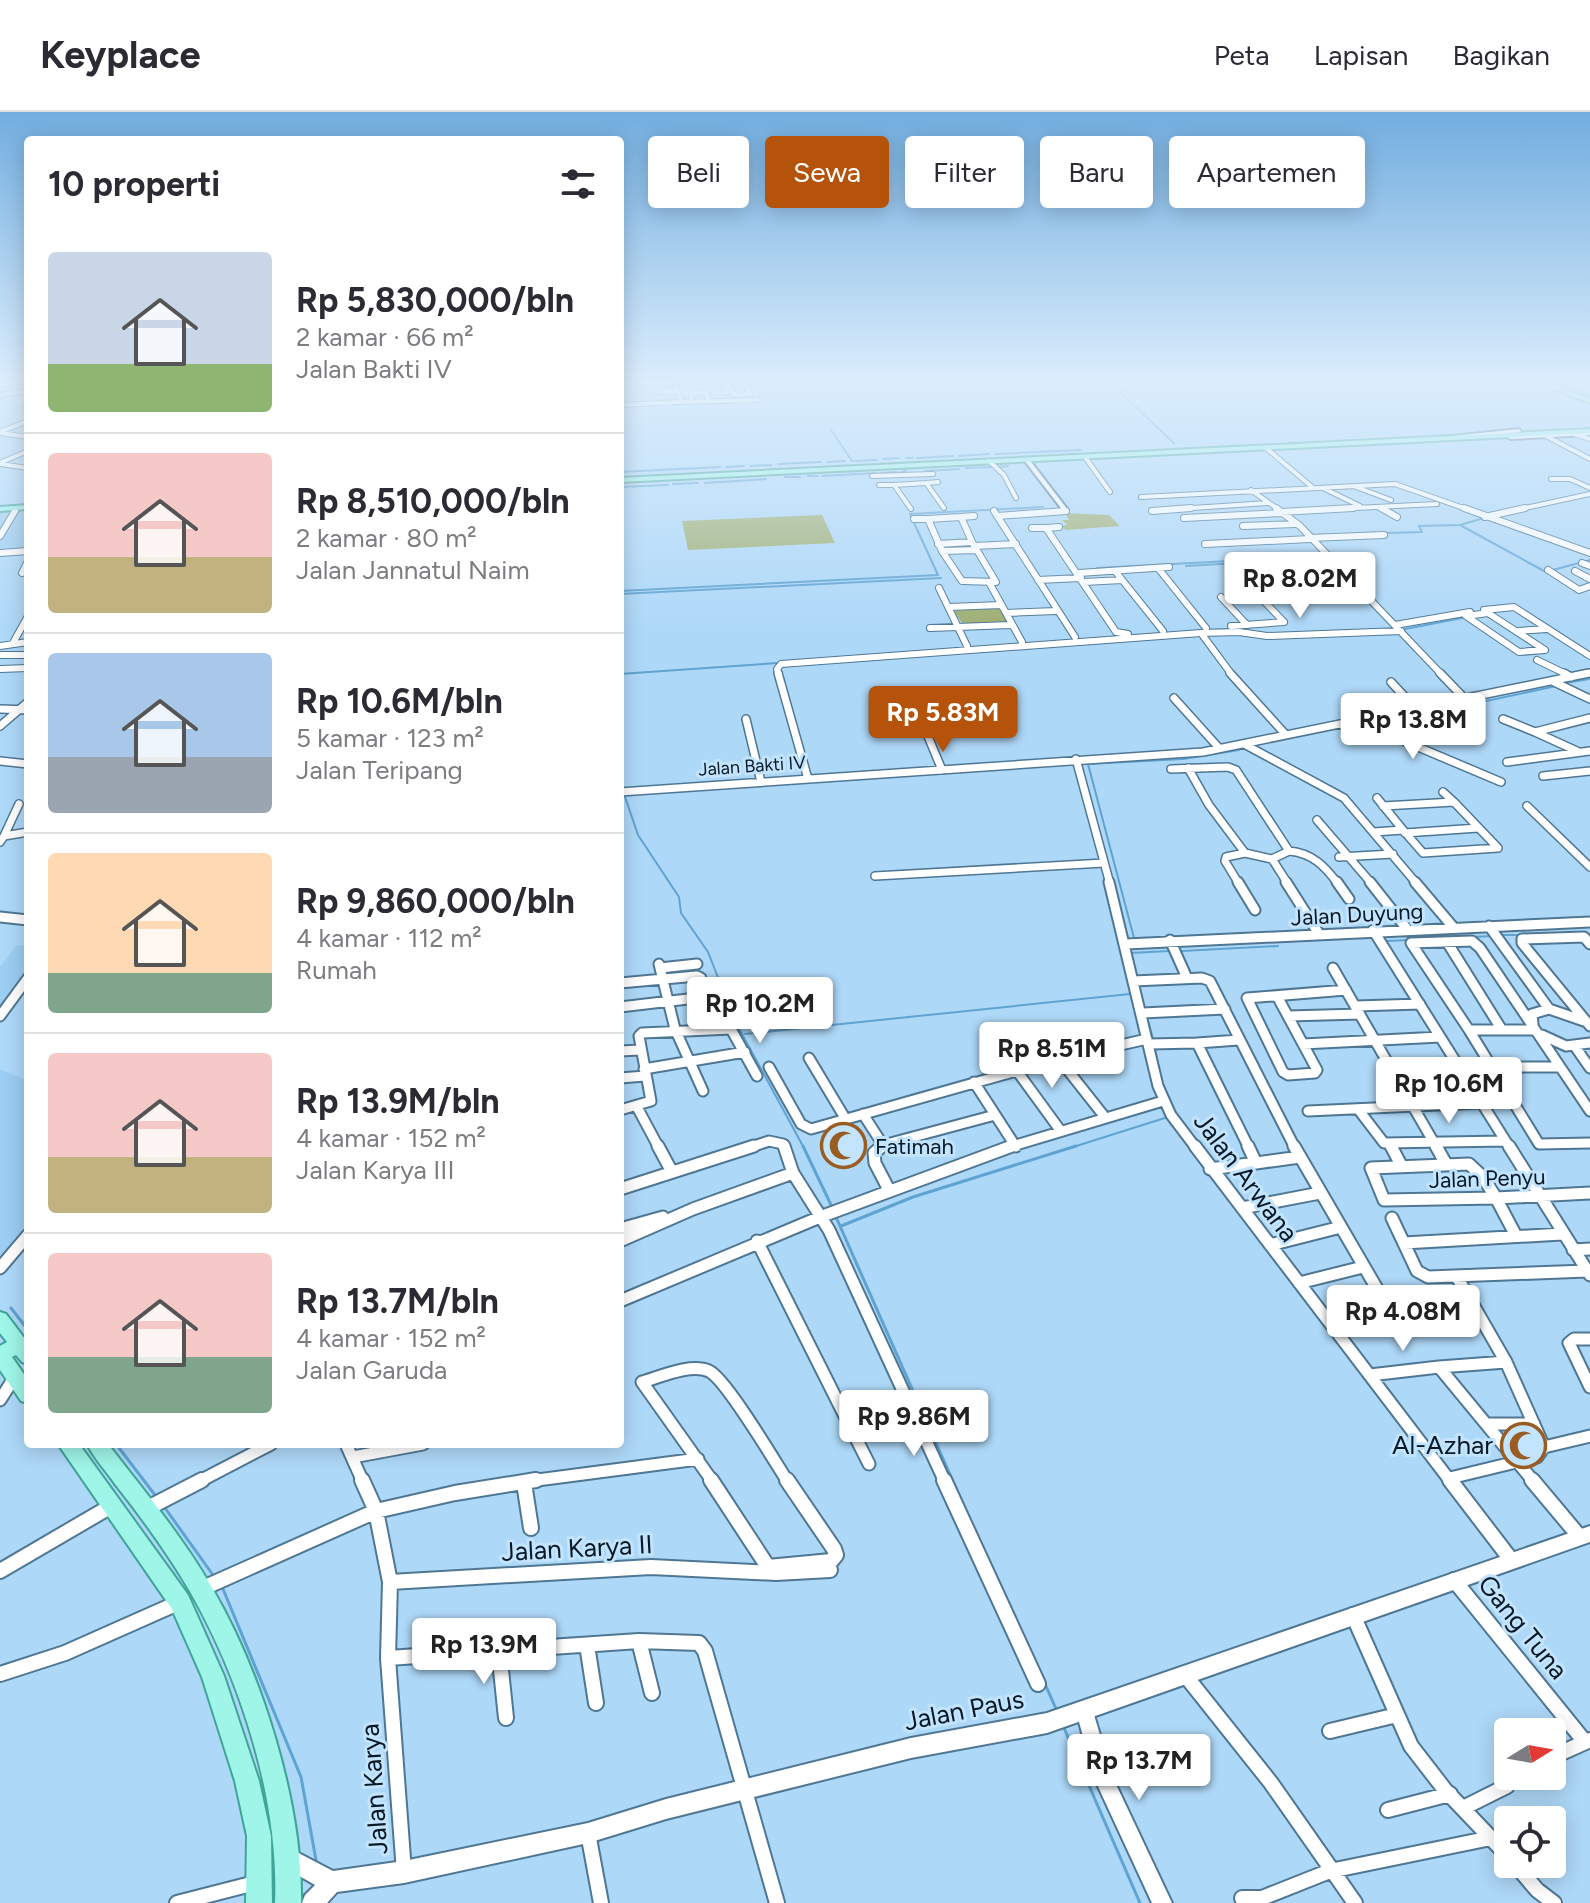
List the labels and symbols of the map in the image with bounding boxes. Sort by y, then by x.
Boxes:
pin: Rp 8.02M [1217,552,1383,620]
pin: Rp 5.83M [860,686,1026,754]
pin: Rp 13.8M [1330,693,1496,761]
street label: Jalan Bakti IV [697,751,807,781]
street label: Jalan Duyung [1290,898,1424,931]
pin: Rp 10.2M [677,977,843,1045]
pin: Rp 8.51M [969,1022,1135,1090]
pin: Rp 10.6M [1366,1057,1532,1125]
street label: Jalan Arwana [1187,1106,1305,1248]
mosque icon: Fatimah [820,1122,868,1170]
place label: Fatimah [875,1133,954,1160]
street label: Jalan Penyu [1428,1163,1546,1194]
pin: Rp 4.08M [1320,1285,1486,1353]
pin: Rp 9.86M [831,1390,997,1458]
mosque icon: Al-Azhar [1500,1421,1548,1469]
place label: Al-Azhar [1392,1429,1493,1461]
street label: Jalan Karya II [501,1528,653,1568]
street label: Gang Tuna [1471,1568,1575,1686]
pin: Rp 13.9M [401,1618,567,1686]
street label: Jalan Paus [901,1683,1027,1737]
north arrow [1494,1718,1566,1790]
street label: Jalan Karya [353,1723,395,1855]
pin: Rp 13.7M [1056,1734,1222,1802]

